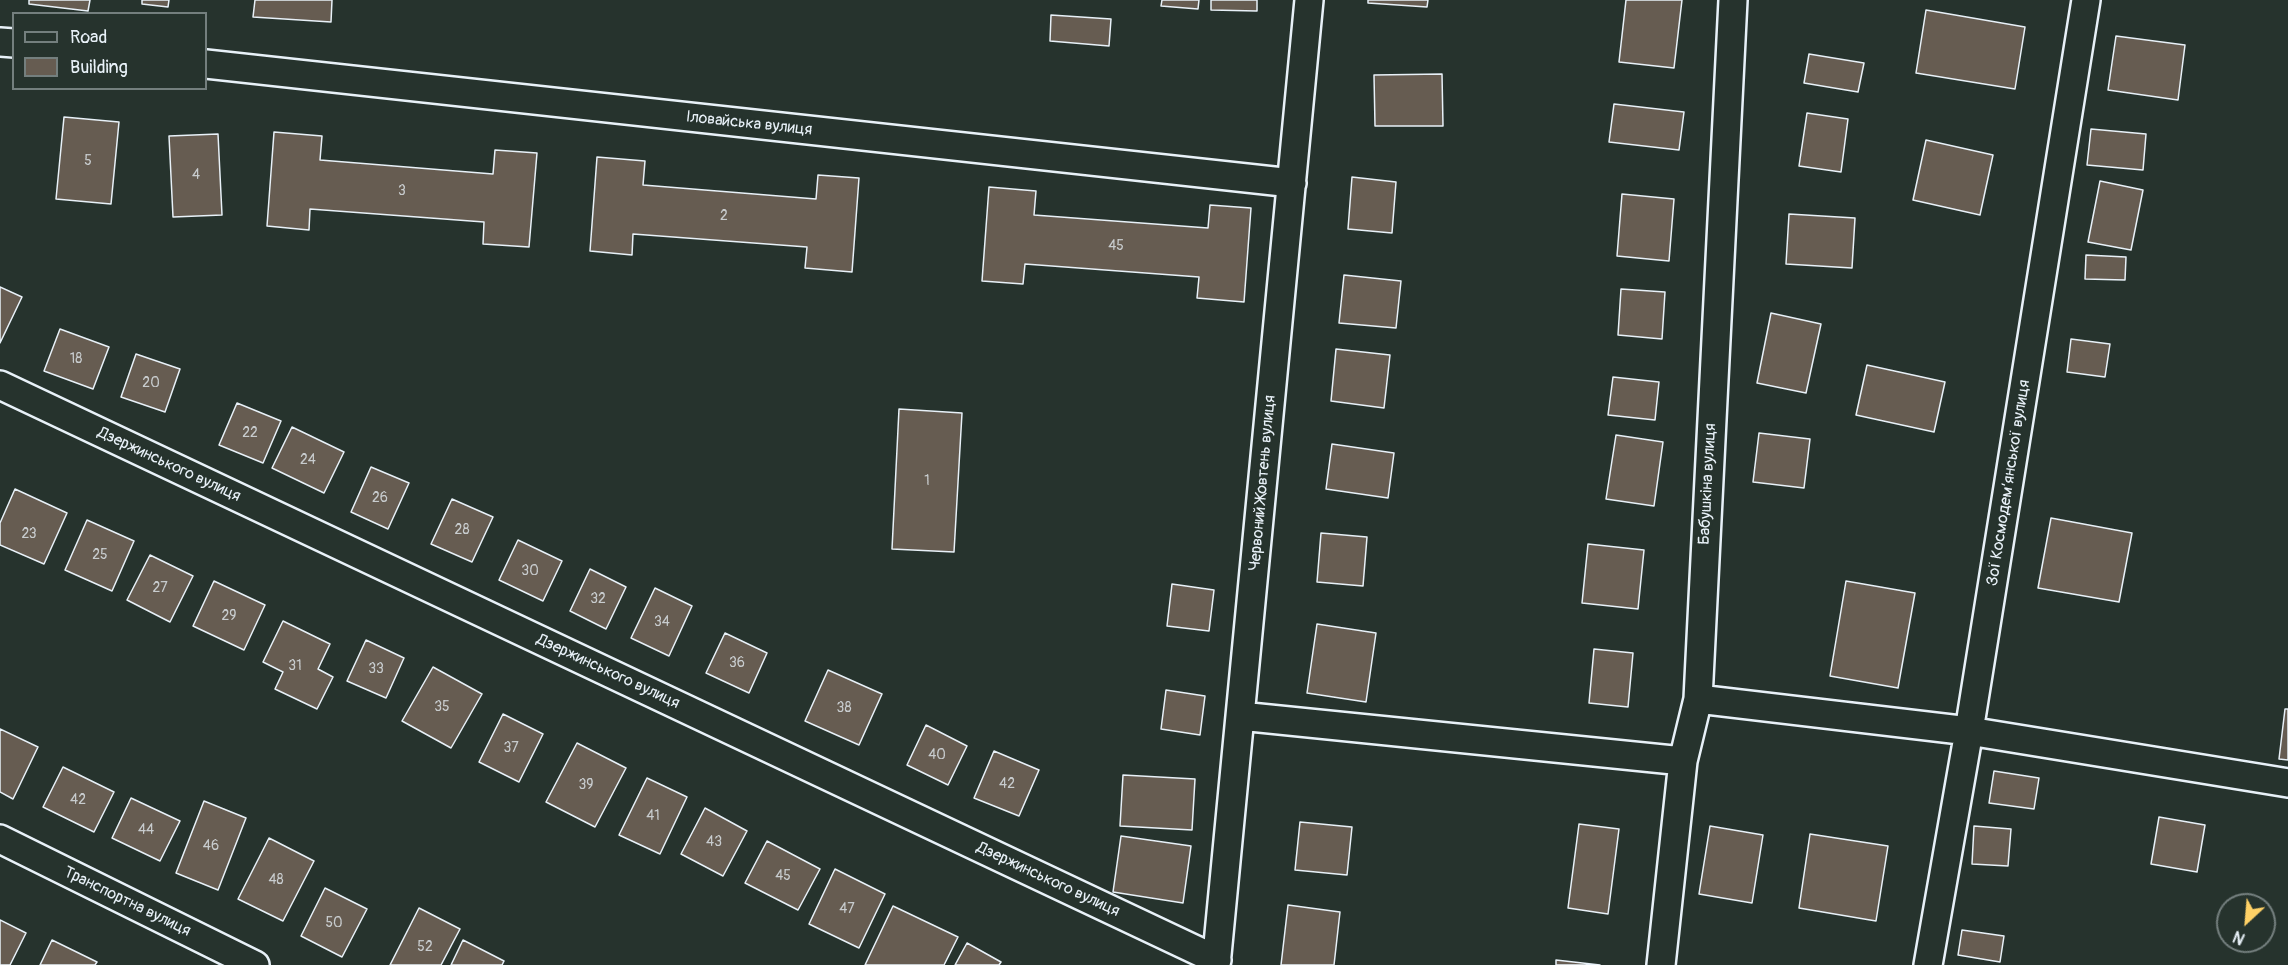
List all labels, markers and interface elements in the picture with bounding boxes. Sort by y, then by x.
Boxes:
legend [12,12,207,90]
text: Road [70,26,107,49]
text: Building [70,56,128,79]
street label: Іловайська вулиця [685,108,813,140]
house number: 5 [84,153,92,169]
house number: 4 [192,167,200,183]
house number: 3 [398,183,406,199]
house number: 2 [720,208,728,224]
house number: 45 [1108,238,1124,254]
house number: 18 [70,351,82,367]
house number: 20 [142,375,160,391]
street label: Зої Космодем’янської вулиця [1983,379,2035,587]
street label: Червоний Жовтень вулиця [1246,394,1280,572]
street label: Дзержинського вулиця [94,423,244,507]
street label: Бабушкіна вулиця [1695,423,1721,545]
house number: 22 [242,425,258,441]
house number: 24 [300,452,316,468]
house number: 1 [924,473,930,489]
house number: 26 [372,490,388,506]
house number: 28 [455,522,469,538]
house number: 23 [21,526,37,542]
house number: 25 [92,547,108,563]
house number: 30 [521,563,539,579]
house number: 27 [152,580,168,596]
house number: 32 [590,591,606,607]
house number: 29 [221,608,237,624]
house number: 34 [654,614,670,630]
street label: Дзержинського вулиця [533,630,683,714]
house number: 36 [729,655,745,671]
house number: 31 [288,658,302,674]
house number: 33 [368,661,384,677]
house number: 35 [434,699,450,715]
house number: 38 [837,700,851,716]
house number: 37 [503,740,519,756]
house number: 40 [928,747,946,763]
house number: 42 [999,776,1015,792]
house number: 39 [578,777,594,793]
house number: 42 [70,792,86,808]
house number: 41 [646,808,660,824]
house number: 44 [138,822,154,838]
house number: 43 [706,834,722,850]
house number: 46 [203,838,219,854]
street label: Дзержинського вулиця [973,838,1123,922]
street label: Транспортна вулиця [60,863,194,941]
house number: 45 [775,868,791,884]
house number: 48 [268,872,284,888]
north arrow [2216,893,2276,953]
house number: 47 [839,901,855,917]
house number: 50 [325,915,343,931]
text: N [2230,926,2248,949]
house number: 52 [417,939,433,955]

